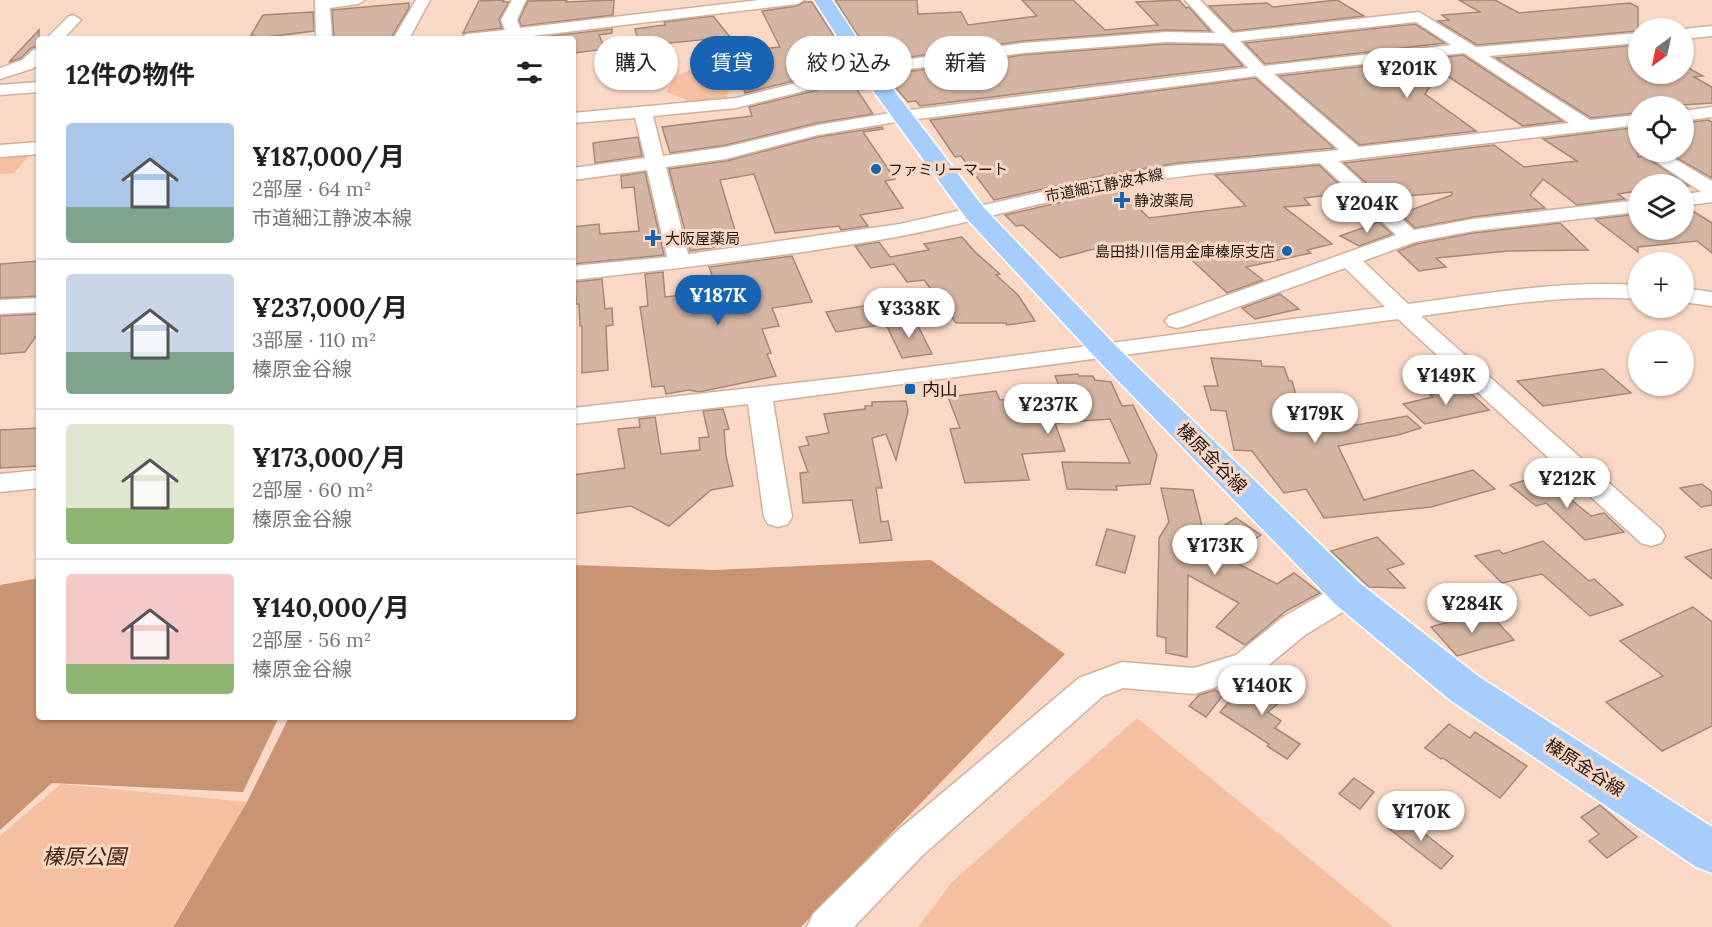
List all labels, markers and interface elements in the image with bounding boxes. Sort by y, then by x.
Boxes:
north arrow [1628,18,1694,84]
map controls [1628,18,1694,396]
chip: 購入 [594,36,678,90]
chip: 賃貸 [690,36,774,90]
chip: 絞り込み [786,36,912,90]
chip: 新着 [924,36,1008,90]
pin: ¥201K [1365,48,1449,99]
text: ¥201K [1377,55,1437,80]
icon: filters [513,56,546,89]
text: 12件の物件 [66,58,194,91]
button: locate [1628,96,1694,162]
text: ¥187,000/月 [252,140,405,173]
icon: home [114,147,186,219]
place label: ファミリーマート [888,160,1008,179]
marker: ファミリーマート [869,162,883,176]
street label: 市道細江静波本線 [1043,164,1165,206]
button: layers [1628,174,1694,240]
text: 2部屋 · 64 m² [252,176,372,201]
pin: ¥204K [1325,183,1409,234]
text: ¥204K [1336,190,1399,215]
place label: 静波薬局 [1134,191,1194,210]
marker: 静波薬局 [1115,193,1129,207]
text: 市道細江静波本線 [252,205,412,230]
place label: 大阪屋薬局 [665,229,740,248]
marker: 大阪屋薬局 [646,231,660,245]
place label: 島田掛川信用金庫榛原支店 [1095,242,1275,261]
marker: 島田掛川信用金庫榛原支店 [1280,244,1294,258]
button: + [1628,252,1694,318]
pin: ¥187K [676,275,760,326]
text: ¥187K [689,282,747,307]
pin: ¥338K [867,288,951,339]
text: ¥237,000/月 [252,291,408,324]
text: ¥338K [878,295,940,320]
icon: home [114,298,186,370]
text: 3部屋 · 110 m² [252,327,376,352]
button: − [1628,330,1694,396]
pin: ¥149K [1404,355,1488,406]
text: 榛原金谷線 [252,356,352,381]
text: ¥149K [1416,362,1476,387]
place label: 内山 [922,378,958,401]
marker: 内山 [903,382,917,396]
pin: ¥237K [1006,384,1090,435]
text: ¥237K [1018,391,1078,416]
pin: ¥179K [1273,393,1357,444]
text: ¥179K [1286,400,1344,425]
street label: 榛原金谷線 [1172,418,1252,498]
text: ¥173,000/月 [252,441,406,474]
icon: home [114,448,186,520]
pin: ¥212K [1525,458,1609,509]
text: ¥212K [1538,465,1596,490]
text: 2部屋 · 60 m² [252,477,373,502]
text: 榛原金谷線 [252,506,352,531]
pin: ¥173K [1173,525,1257,576]
text: ¥173K [1186,532,1244,557]
pin: ¥284K [1430,583,1514,634]
text: ¥284K [1441,590,1503,615]
text: ¥140,000/月 [252,591,410,624]
icon: home [114,598,186,670]
text: 2部屋 · 56 m² [252,627,372,652]
text: 榛原金谷線 [252,656,352,681]
pin: ¥140K [1220,665,1304,716]
text: ¥140K [1232,672,1292,697]
street label: 榛原金谷線 [1541,733,1629,801]
pin: ¥170K [1379,791,1463,842]
text: ¥170K [1392,798,1450,823]
park label: 榛原公園 [42,843,129,870]

